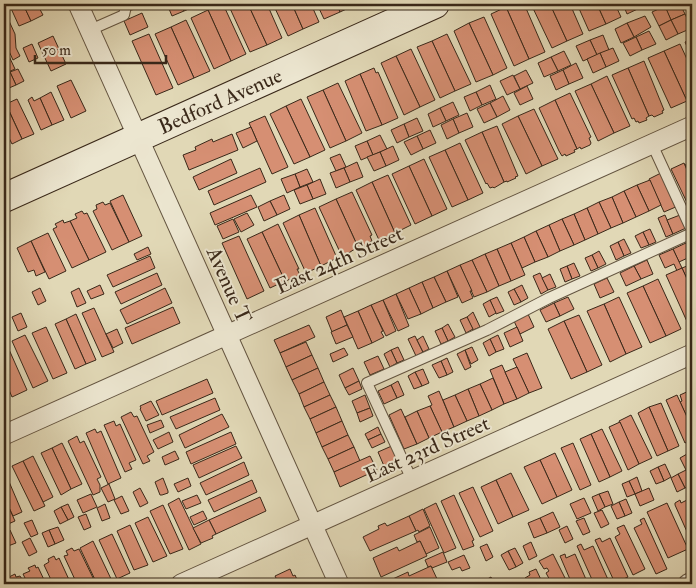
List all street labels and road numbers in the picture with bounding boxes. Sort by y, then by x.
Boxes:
street label: Bedford Avenue [154,62,287,141]
street label: East 24th Street [271,220,407,301]
street label: Avenue T [199,242,257,328]
street label: East 23rd Street [361,410,494,489]

